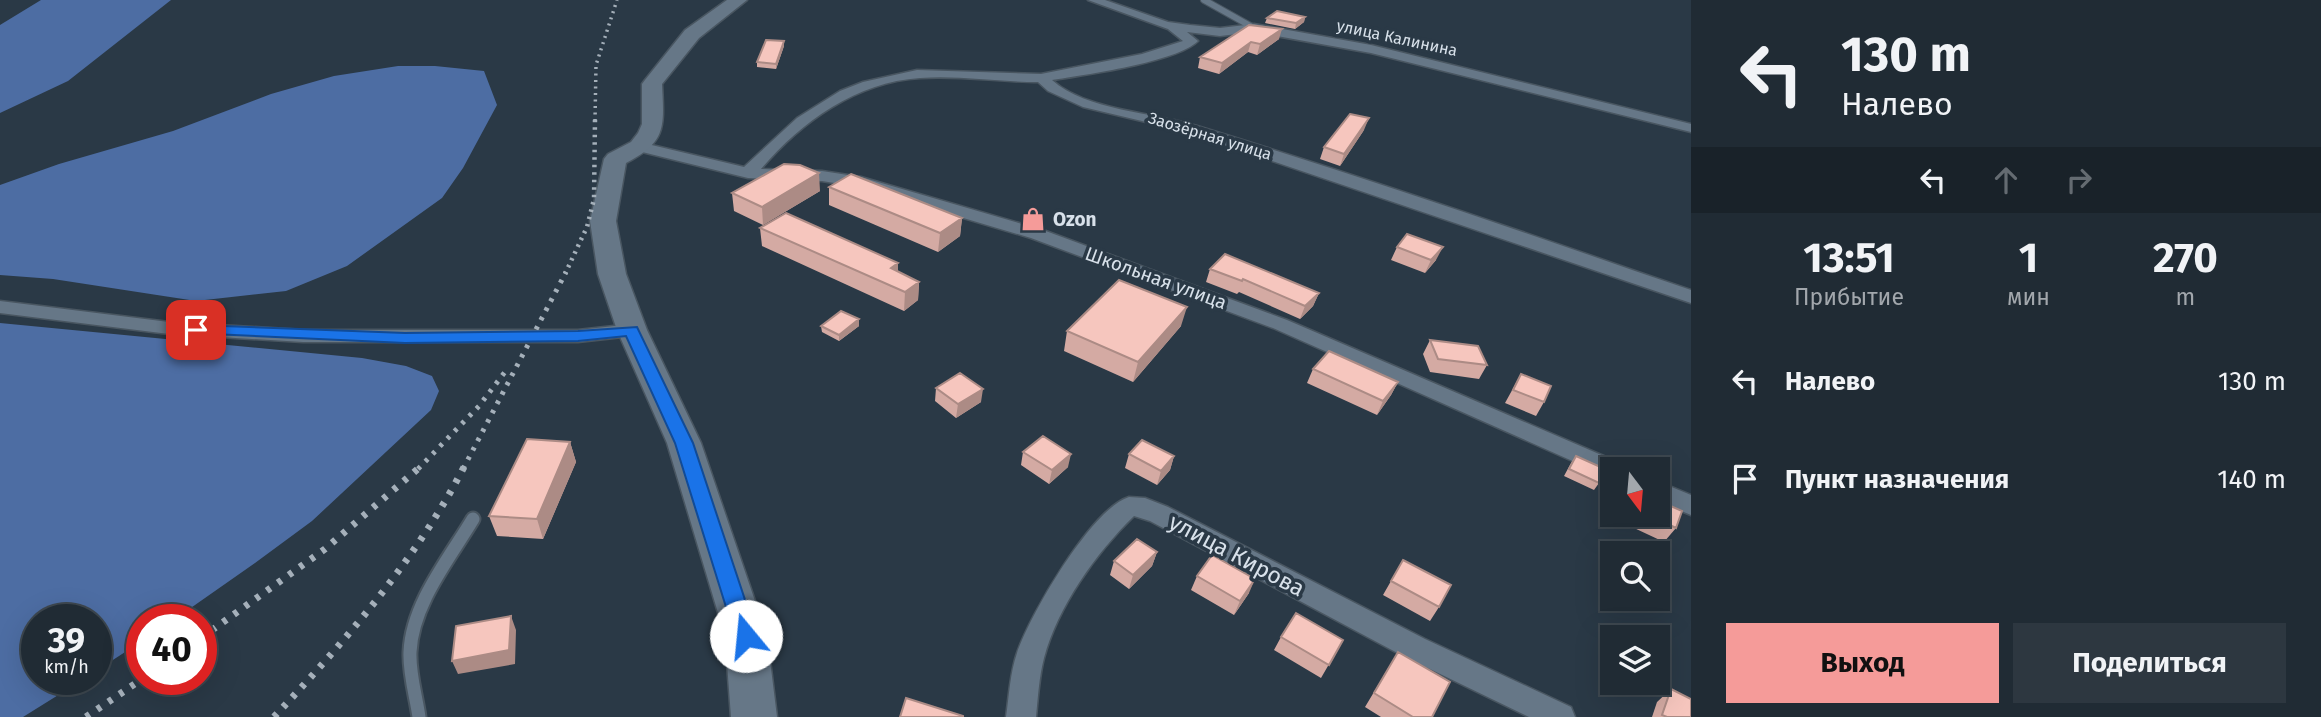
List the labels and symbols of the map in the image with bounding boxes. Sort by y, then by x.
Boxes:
street label: улица Калинина [1335,16,1459,60]
street label: Заозёрная улица [1146,108,1274,164]
shop icon: Ozon [1019,205,1047,233]
place label: Ozon [1053,208,1097,231]
street label: Школьная улица [1082,242,1230,314]
pin [166,300,226,360]
north arrow [1600,457,1670,527]
street label: улица Кирова [1164,507,1310,603]
position arrow [709,599,783,673]
speed limit sign: 40 [126,604,217,695]

